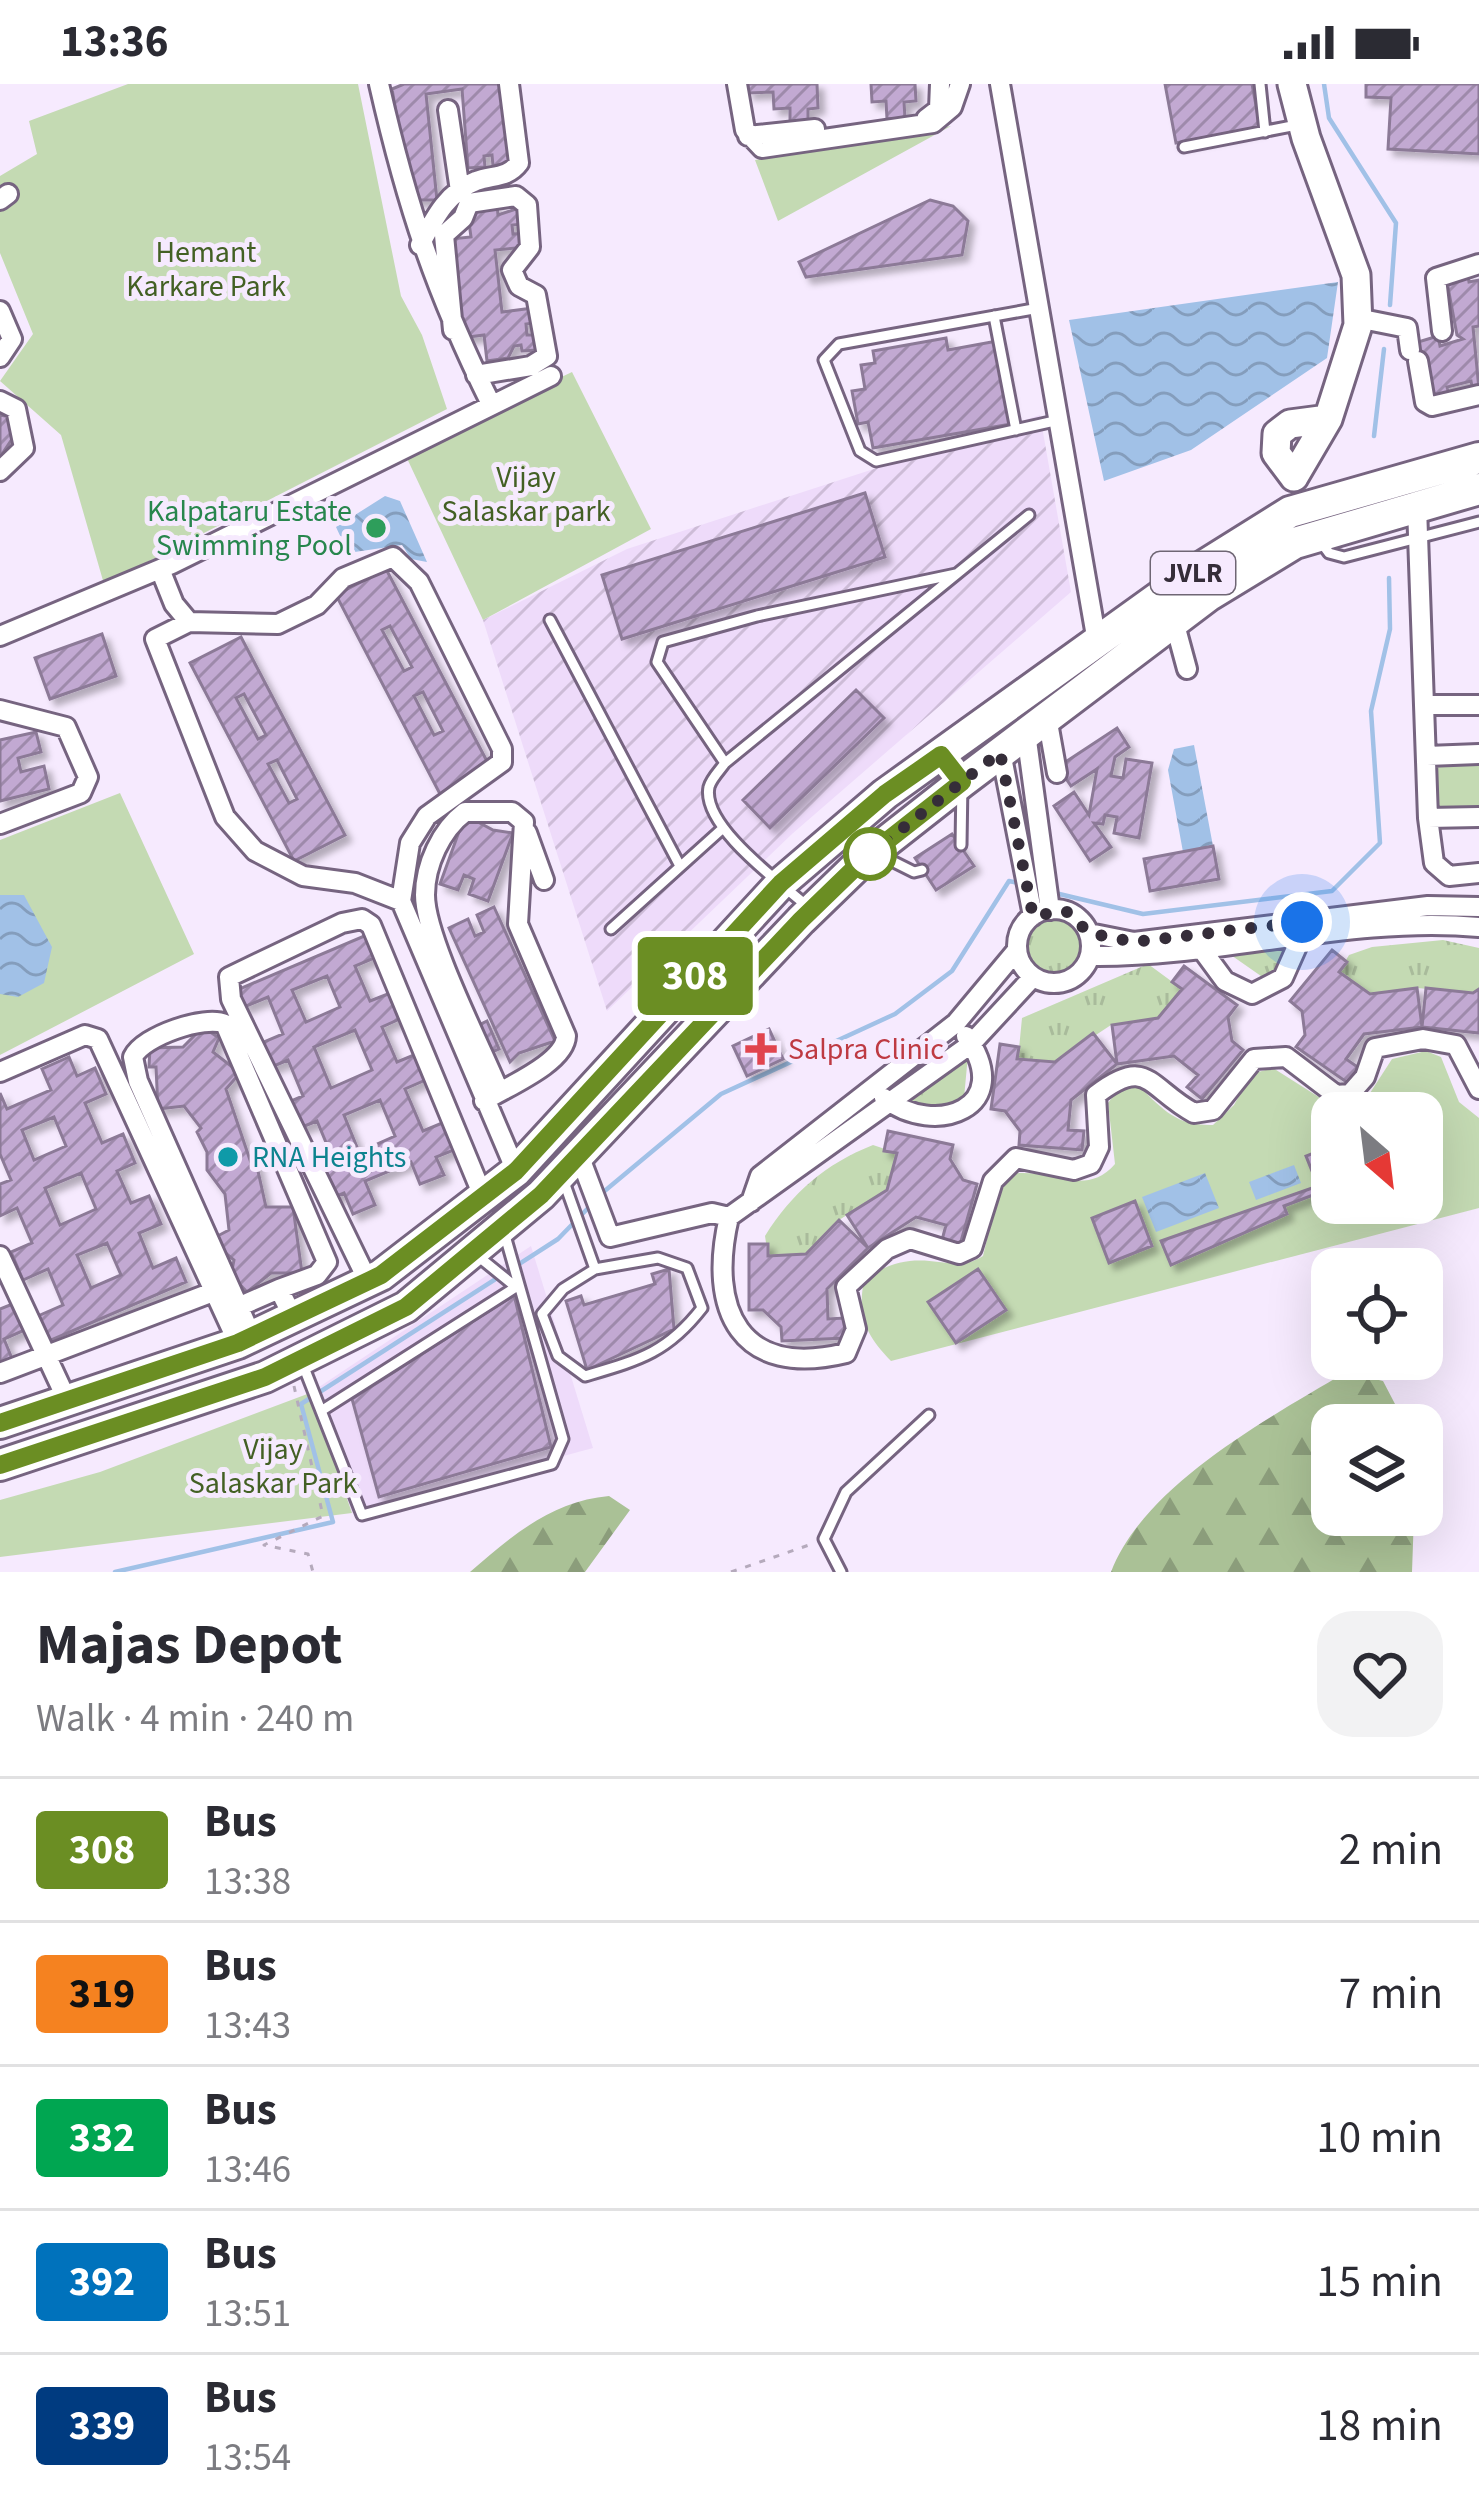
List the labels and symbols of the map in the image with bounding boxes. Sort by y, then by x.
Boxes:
park label: Hemant Karkare Park [126,231,286,308]
park label: Vijay Salaskar park [441,456,611,533]
place label: Kalpataru Estate Swimming Pool [147,490,352,567]
marker: Kalpataru Estate Swimming Pool [363,515,389,541]
road number: JVLR [1151,552,1235,594]
unlabelled marker [845,829,895,879]
your location [1272,892,1332,952]
line badge: 308 [626,937,764,1015]
place label: Salpra Clinic [788,1028,944,1071]
marker: Salpra Clinic [745,1033,777,1065]
north arrow [1311,1092,1443,1224]
place label: RNA Heights [252,1136,406,1179]
marker: RNA Heights [215,1144,241,1170]
park label: Vijay Salaskar Park [189,1428,357,1505]

